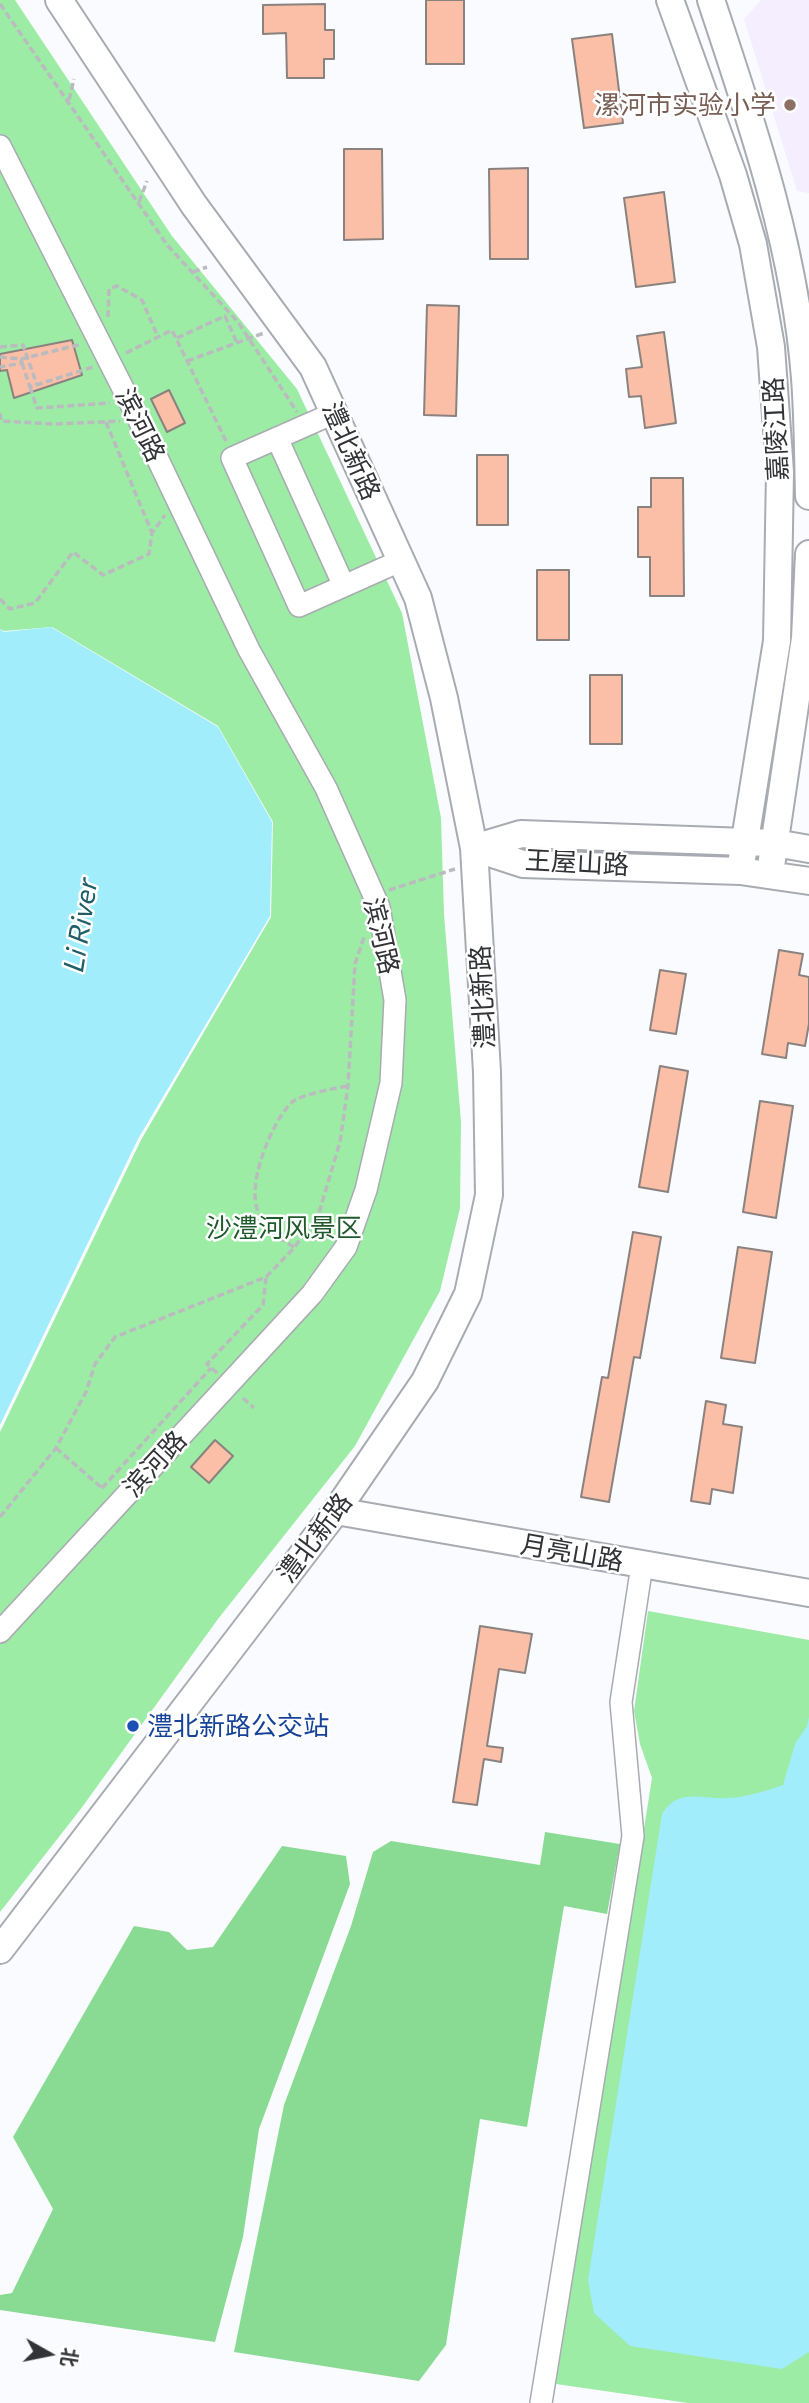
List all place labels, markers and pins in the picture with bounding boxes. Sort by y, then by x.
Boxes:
place label: 漯河市实验小学 [594,89,776,121]
marker: 漯河市实验小学 [782,97,798,113]
place label: 澧北新路公交站 [147,1710,329,1742]
marker: 澧北新路公交站 [125,1718,141,1734]

